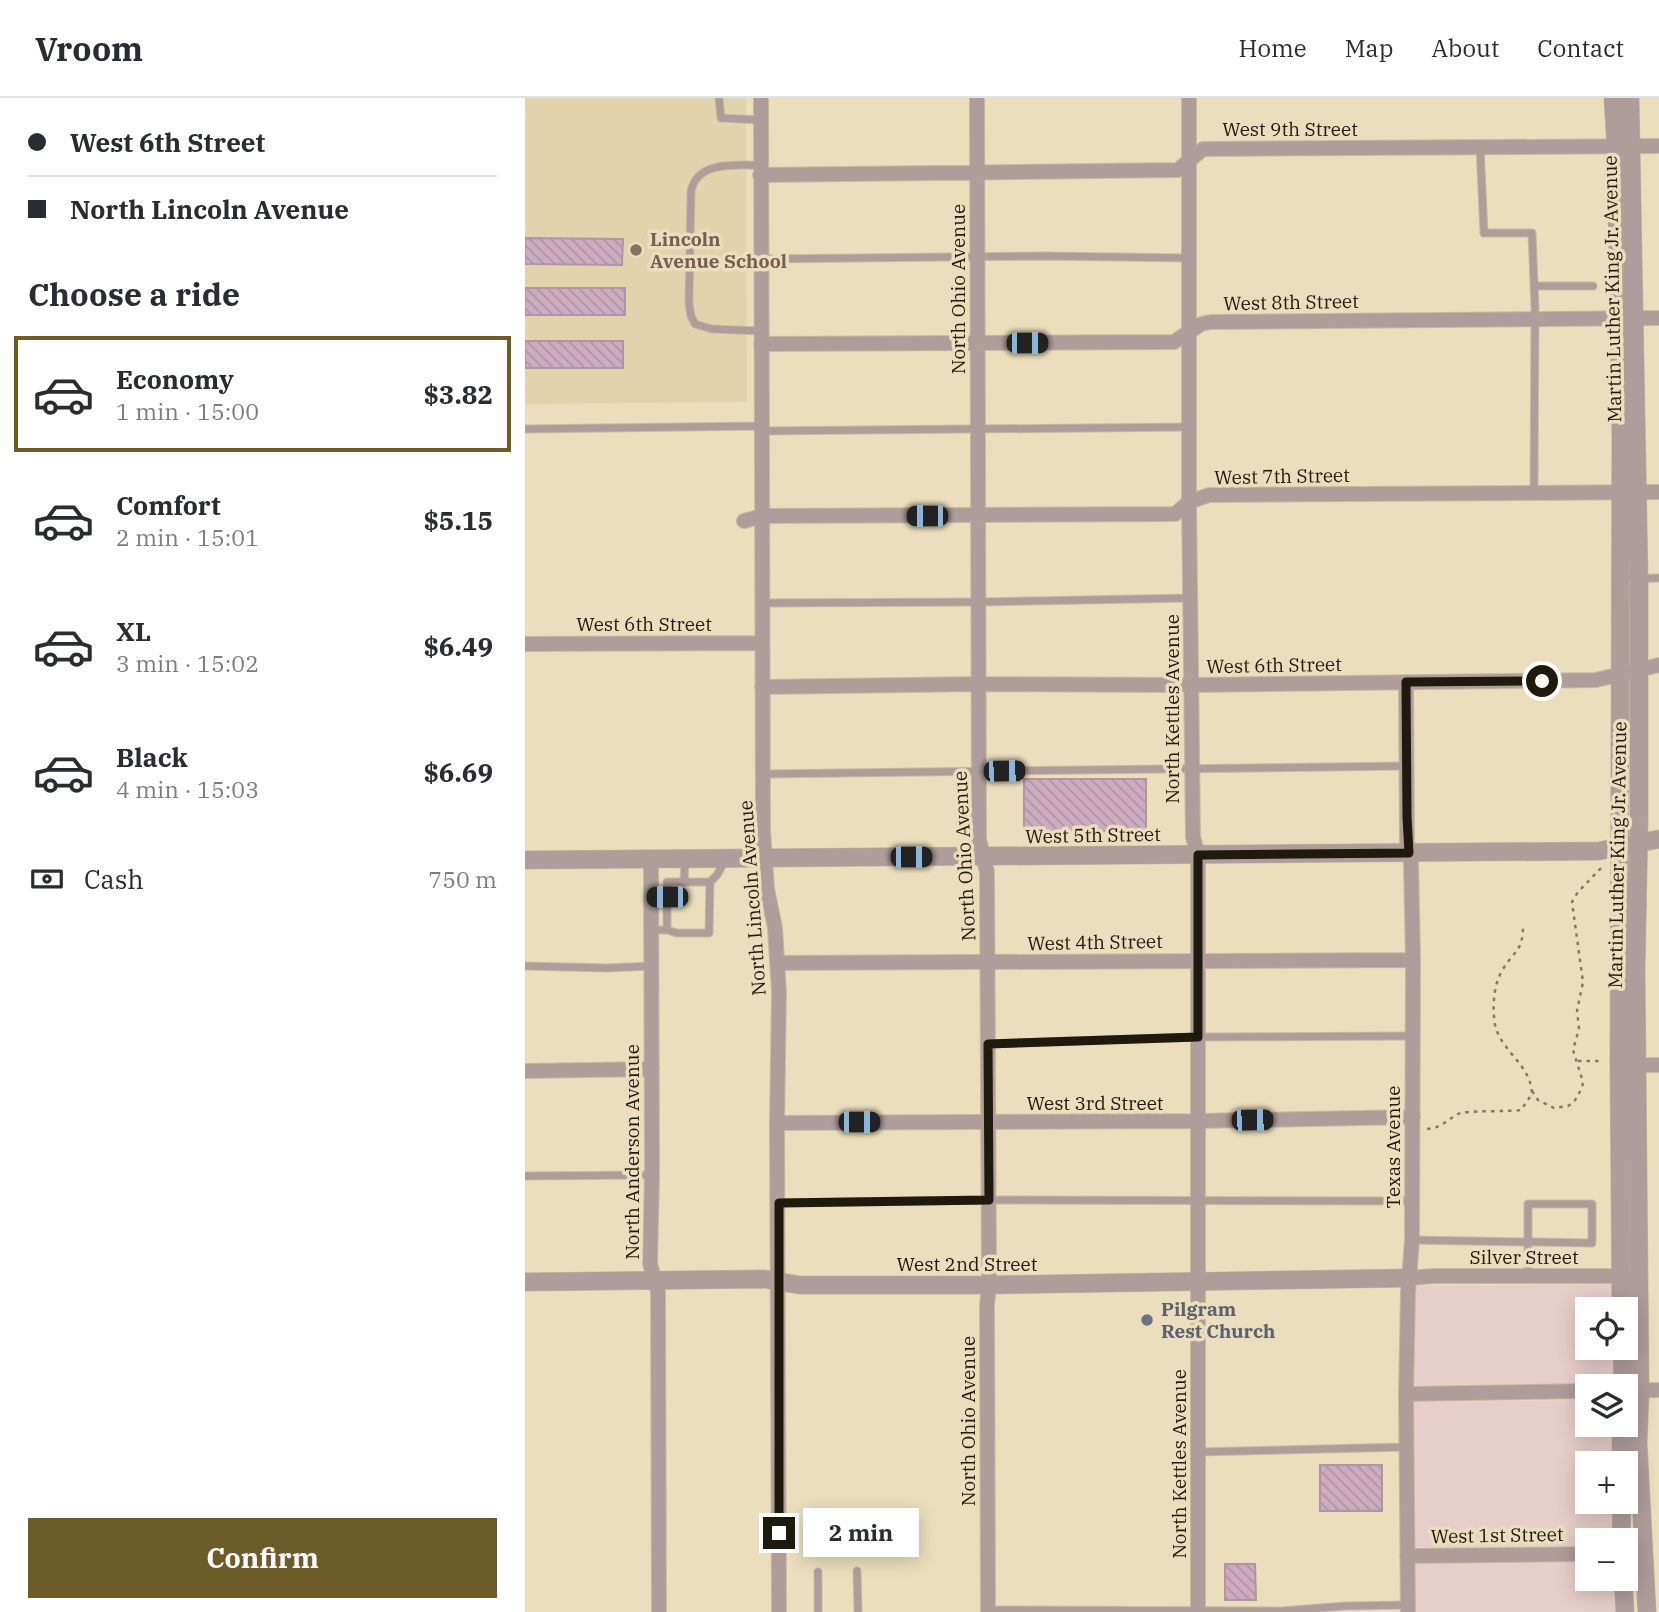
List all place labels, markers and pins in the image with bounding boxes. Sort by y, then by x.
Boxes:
place label: Lincoln Avenue School [650,227,787,273]
marker: Lincoln Avenue School [628,242,644,258]
place label: Pilgram Rest Church [1161,1297,1275,1343]
marker: Pilgram Rest Church [1139,1312,1155,1328]

